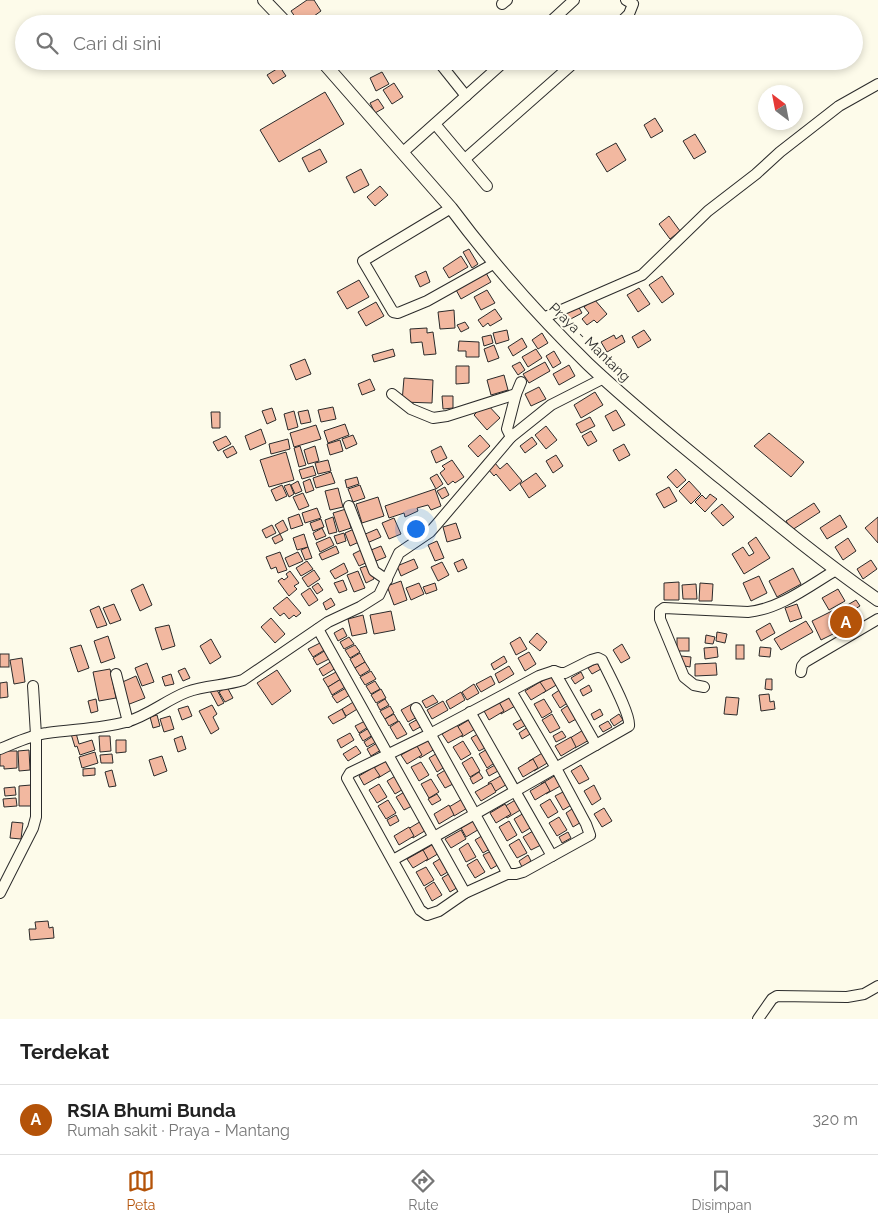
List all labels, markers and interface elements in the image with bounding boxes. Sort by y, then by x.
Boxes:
search box [15,15,863,70]
icon: search [33,29,61,57]
text: Cari di sini [73,32,161,54]
north arrow [758,85,803,130]
street label: Praya - Mantang [546,299,634,385]
your location [403,516,429,542]
pin: A [830,603,862,641]
text: Terdekat [20,1039,109,1064]
text: RSIA Bhumi Bunda [67,1099,236,1121]
text: A [31,1110,41,1129]
text: 320 m [813,1110,858,1129]
text: Rumah sakit · Praya - Mantang [67,1121,290,1140]
tab: Peta [126,1167,155,1213]
tab: Rute [408,1167,439,1213]
tab: Disimpan [691,1167,752,1213]

